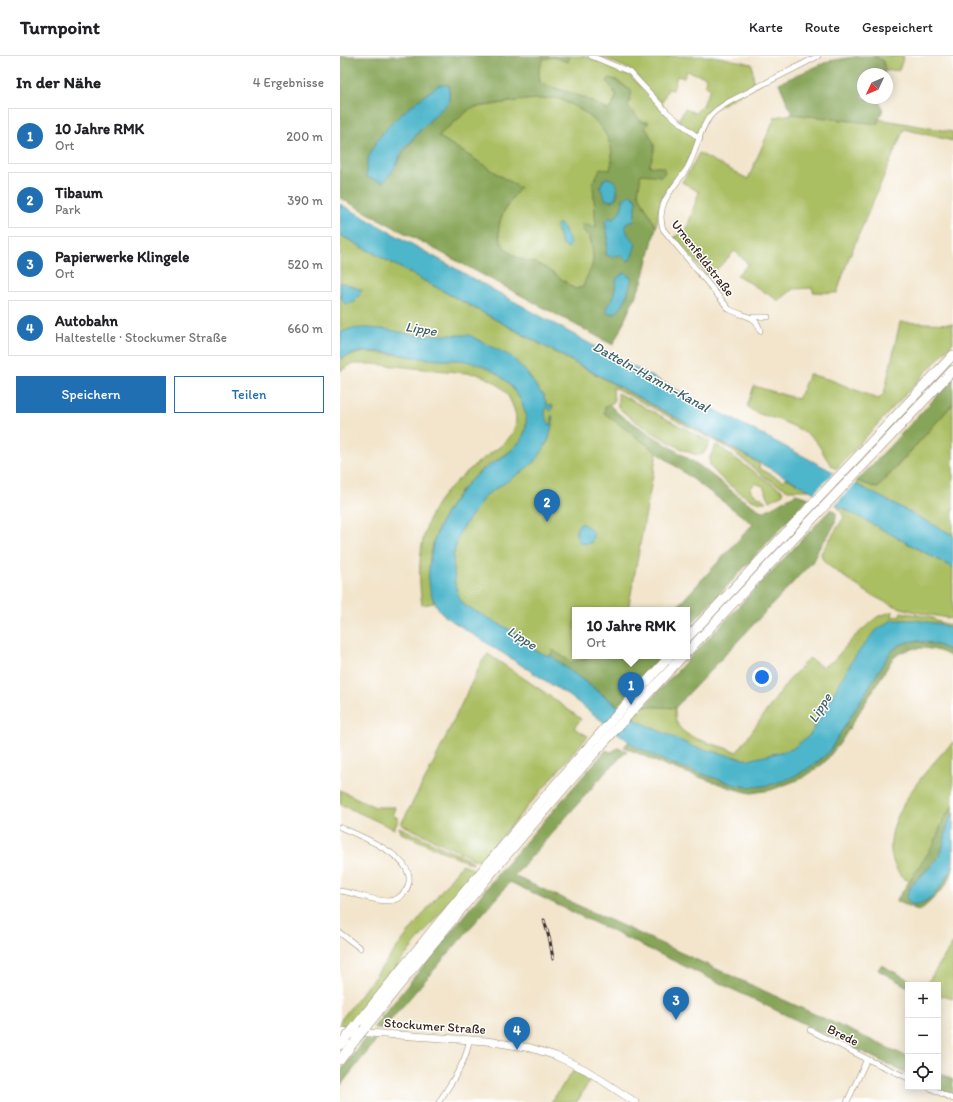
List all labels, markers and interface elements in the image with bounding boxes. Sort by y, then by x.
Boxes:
text: Turnpoint [20,16,100,39]
text: Karte [749,19,783,36]
text: Route [805,19,840,36]
text: Gespeichert [862,19,933,36]
north arrow [857,68,893,104]
text: In der Nähe [16,72,101,92]
text: 4 Ergebnisse [253,75,324,90]
text: 10 Jahre RMK [55,120,144,138]
text: 1 [27,129,33,144]
text: 200 m [286,129,323,144]
text: Ort [55,138,74,153]
text: Tibaum [55,184,103,202]
text: 2 [27,193,33,208]
text: 390 m [287,193,323,208]
text: Park [55,202,81,217]
street label: Urnenfeldstraße [669,217,737,299]
text: Papierwerke Klingele [55,248,189,266]
text: 3 [26,257,34,272]
text: 520 m [287,257,323,272]
text: Ort [55,266,74,281]
text: Autobahn [55,312,118,330]
water label: Lippe [404,318,439,340]
text: 4 [26,321,34,336]
text: 660 m [287,321,323,336]
text: Haltestelle · Stockumer Straße [55,330,227,345]
water label: Datteln-Hamm-Kanal [590,338,713,417]
button: Speichern [16,376,166,413]
button: Teilen [174,376,324,413]
pin: 2 [534,489,560,522]
popup [572,607,690,659]
text: 10 Jahre RMK [586,617,676,635]
water label: Lippe [504,622,541,654]
text: Ort [586,635,606,650]
your location [752,667,772,687]
pin: 1 [618,672,644,705]
water label: Lippe [804,689,836,726]
map controls [905,982,941,1090]
button: + [905,982,941,1018]
pin: 3 [663,987,689,1020]
street label: Stockumer Straße [384,1015,486,1037]
pin: 4 [504,1017,530,1050]
button: − [905,1018,941,1054]
street label: Brede [825,1021,861,1049]
button: locate [905,1054,941,1090]

